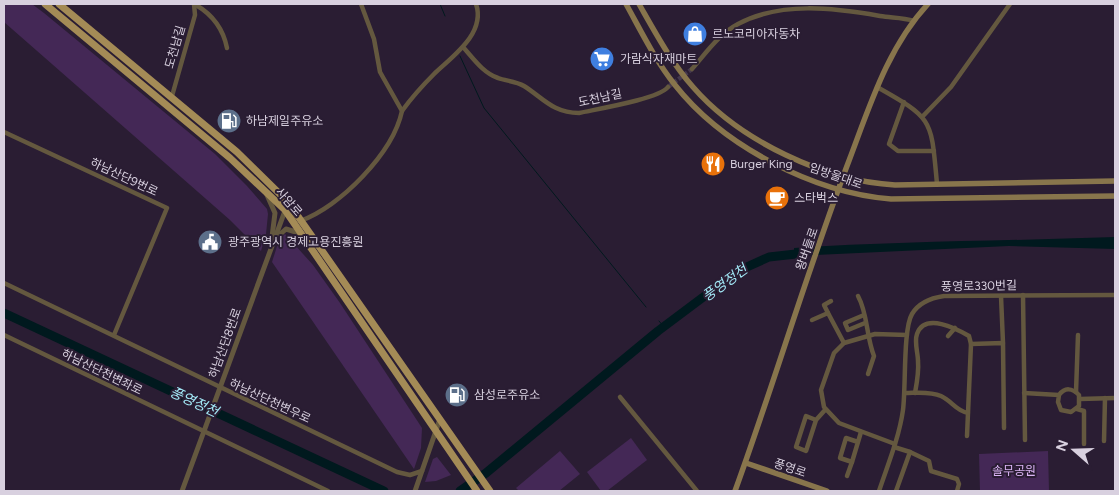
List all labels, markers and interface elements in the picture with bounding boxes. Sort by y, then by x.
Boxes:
shop icon: 르노코리아자동차 [682,21,708,47]
street label: 도천남길 [162,24,188,70]
place label: 르노코리아자동차 [712,27,800,41]
supermarket icon: 가람식자재마트 [589,46,615,72]
place label: 가람식자재마트 [620,52,697,66]
street label: 도천남길 [577,87,623,109]
fuel station icon: 하남제일주유소 [216,108,242,134]
place label: 하남제일주유소 [246,114,323,128]
restaurant icon: Burger King [700,151,726,177]
street label: 하남산단9번로 [88,155,160,199]
place label: Burger King [730,157,793,171]
street label: 임방울대로 [808,160,864,192]
street label: 사암로 [273,185,305,219]
cafe icon: 스타벅스 [764,185,790,211]
place label: 스타벅스 [794,191,838,205]
street label: 왕버들로 [793,226,821,272]
public building icon: 광주광역시 경제고용진흥원 [197,229,223,255]
place label: 광주광역시 경제고용진흥원 [228,235,363,249]
water label: 풍영정천 [699,260,752,305]
street label: 풍영로330번길 [941,278,1017,294]
street label: 하남산단8번로 [206,306,244,380]
street label: 하남산단천변좌로 [59,346,145,398]
street label: 하남산단천변우로 [227,376,313,426]
fuel station icon: 삼성로주유소 [444,382,470,408]
water label: 풍영정천 [167,383,222,421]
place label: 삼성로주유소 [474,388,540,402]
north arrow [1049,425,1099,475]
text: N [1052,438,1072,454]
street label: 풍영로 [772,456,808,480]
park label: 솔무공원 [992,464,1036,478]

